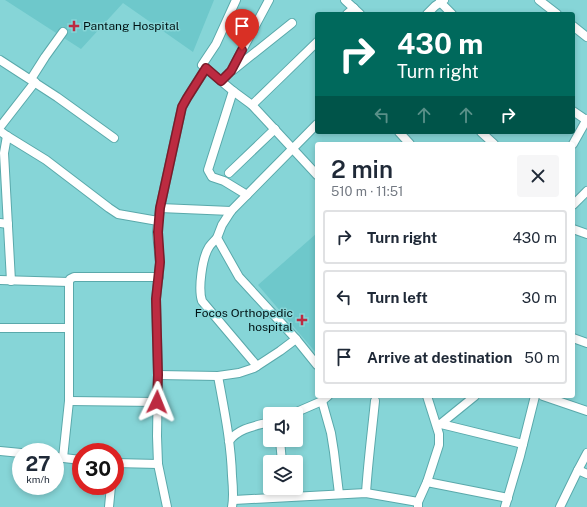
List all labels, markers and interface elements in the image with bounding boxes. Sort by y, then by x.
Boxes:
pin [225,9,259,50]
icon: arrive [231,15,253,37]
place label: Pantang Hospital [83,19,180,33]
marker: Pantang Hospital [68,20,80,32]
text: 430 m [397,27,483,60]
icon: right [331,28,383,80]
text: Turn right [397,61,479,82]
icon: left [371,104,393,126]
icon: ahead [413,104,435,126]
icon: ahead [455,104,477,126]
icon: right [497,104,519,126]
text: 2 min [331,155,393,183]
button: close [517,155,559,197]
text: 510 m · 11:51 [331,184,403,199]
icon: right [333,226,355,248]
text: Turn right [367,229,437,246]
text: 430 m [512,229,557,246]
icon: left [333,286,355,308]
text: Turn left [367,289,428,306]
text: 30 m [522,289,557,306]
place label: Focos Orthopedic hospital [195,306,293,334]
marker: Focos Orthopedic hospital [296,314,308,326]
icon: arrive [333,346,355,368]
text: Arrive at destination [367,349,512,366]
text: 50 m [524,349,560,366]
position arrow [136,381,178,423]
map controls [263,407,303,495]
button: sound [263,407,303,447]
speed limit sign: 30 [72,443,124,495]
text: 27 [25,452,51,476]
button: layers [263,455,303,495]
text: km/h [26,473,50,485]

